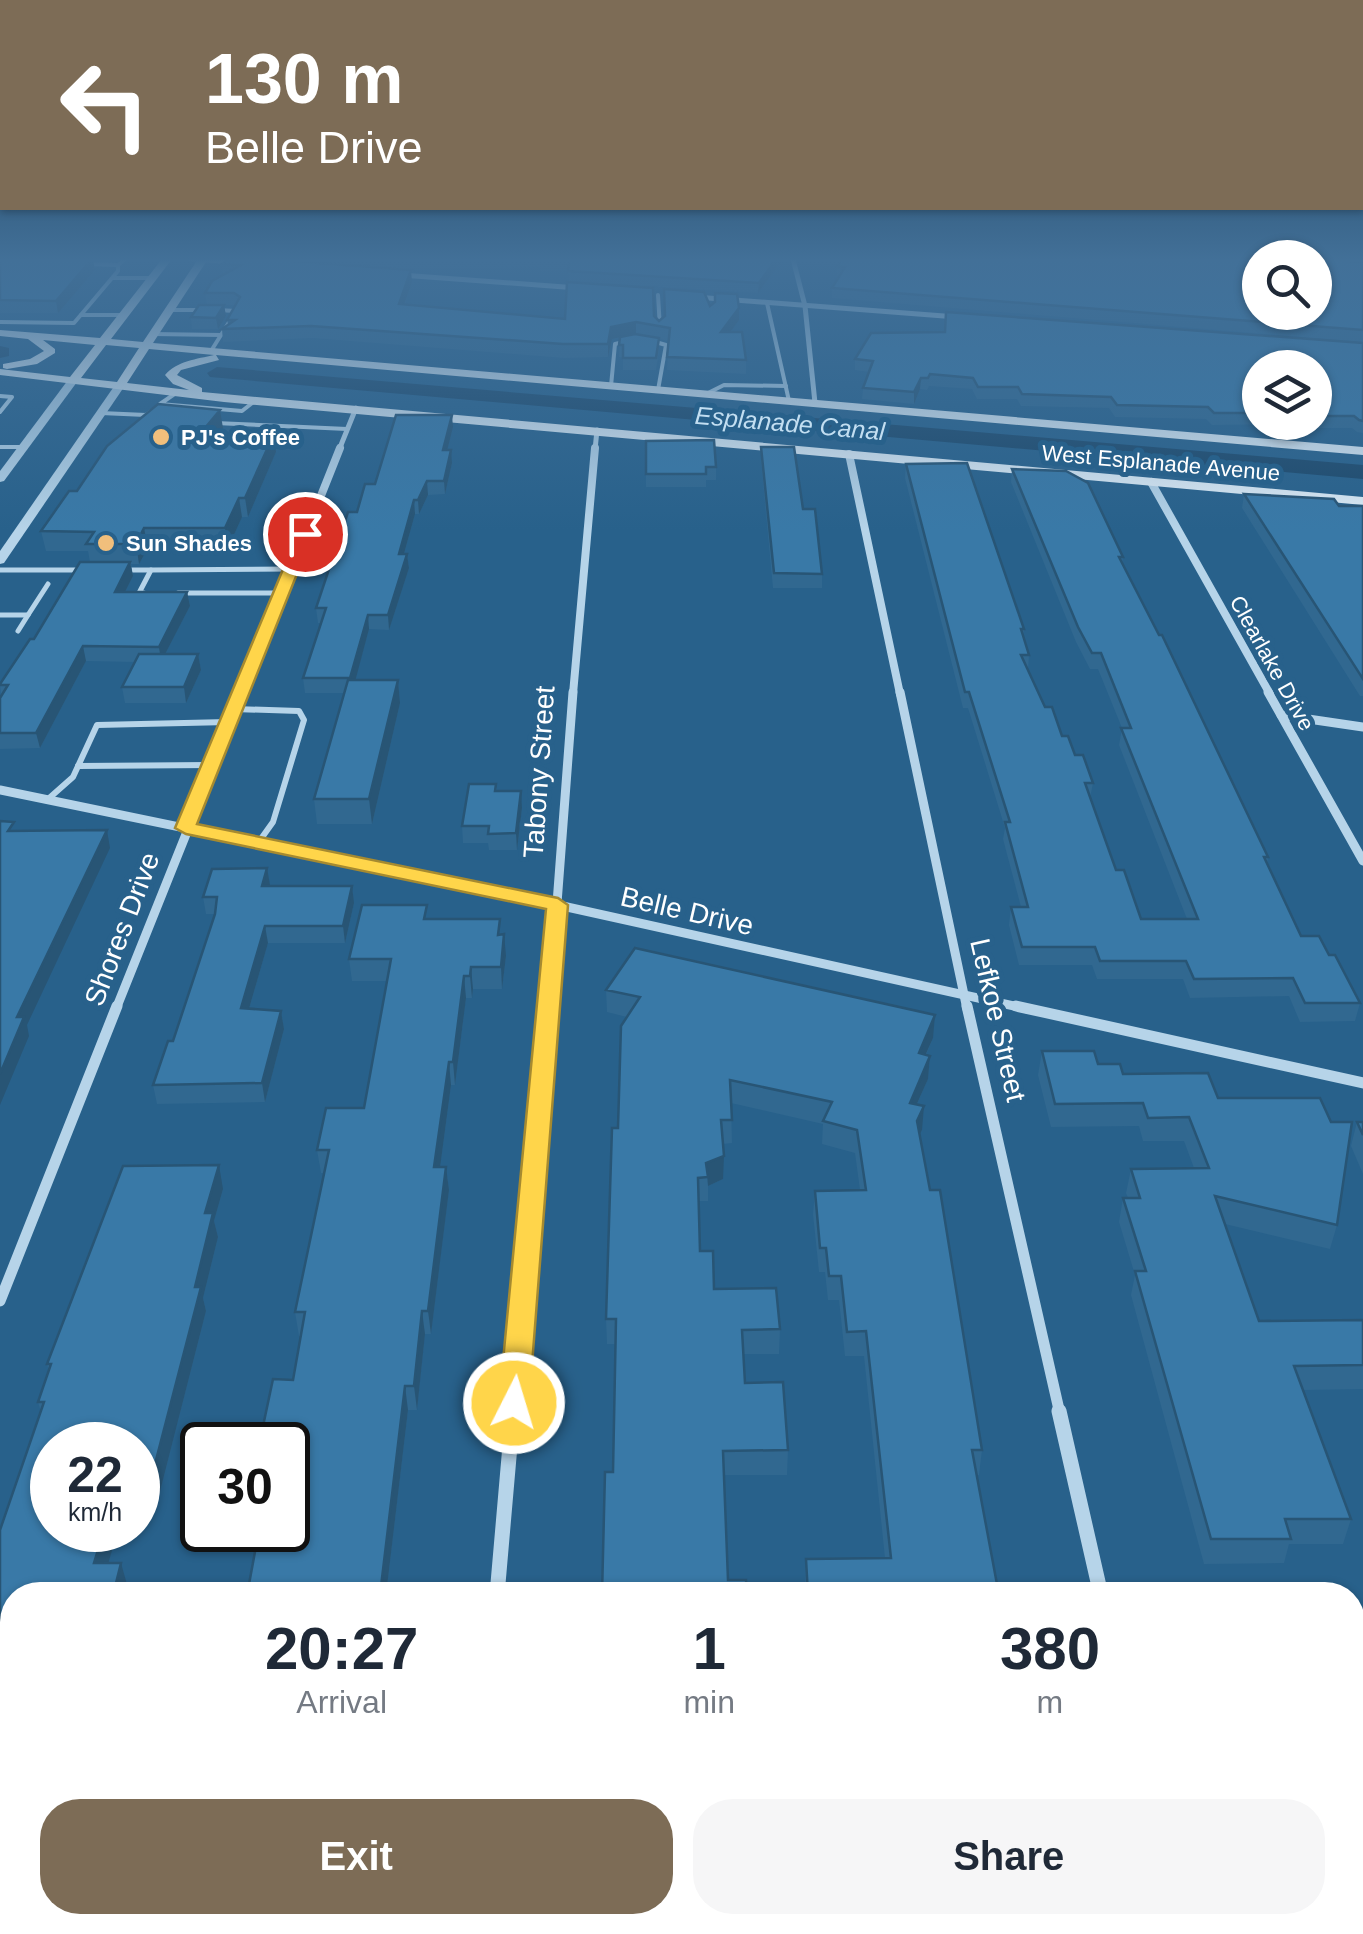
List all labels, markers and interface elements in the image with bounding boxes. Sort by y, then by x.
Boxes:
icon: left [40,40,170,170]
text: 130 m [205,40,403,118]
text: Belle Drive [205,122,423,173]
map controls [1242,240,1332,440]
button: search [1242,240,1332,330]
button: layers [1242,350,1332,440]
water label: Esplanade Canal [694,401,888,445]
place label: PJ's Coffee [181,425,300,450]
marker: PJ's Coffee [150,426,172,448]
street label: West Esplanade Avenue [1041,440,1281,486]
pin [263,492,348,577]
icon: arrive [278,507,333,562]
place label: Sun Shades [126,531,252,556]
marker: Sun Shades [95,532,117,554]
street label: Clearlake Drive [1225,591,1319,735]
street label: Tabony Street [518,685,561,859]
street label: Shores Drive [79,848,165,1010]
street label: Belle Drive [618,881,756,941]
street label: Lefkoe Street [964,935,1032,1105]
position arrow [462,1351,566,1455]
speed limit sign: 30 [180,1422,310,1552]
text: 22 [67,1447,123,1503]
text: km/h [68,1498,122,1526]
text: 20:27 [265,1615,418,1682]
text: 1 [692,1615,726,1682]
text: 380 [1000,1615,1100,1682]
text: Arrival [296,1684,387,1720]
text: min [683,1684,735,1720]
text: m [1037,1684,1063,1720]
button: Exit [40,1799,673,1914]
button: Share [693,1799,1325,1914]

